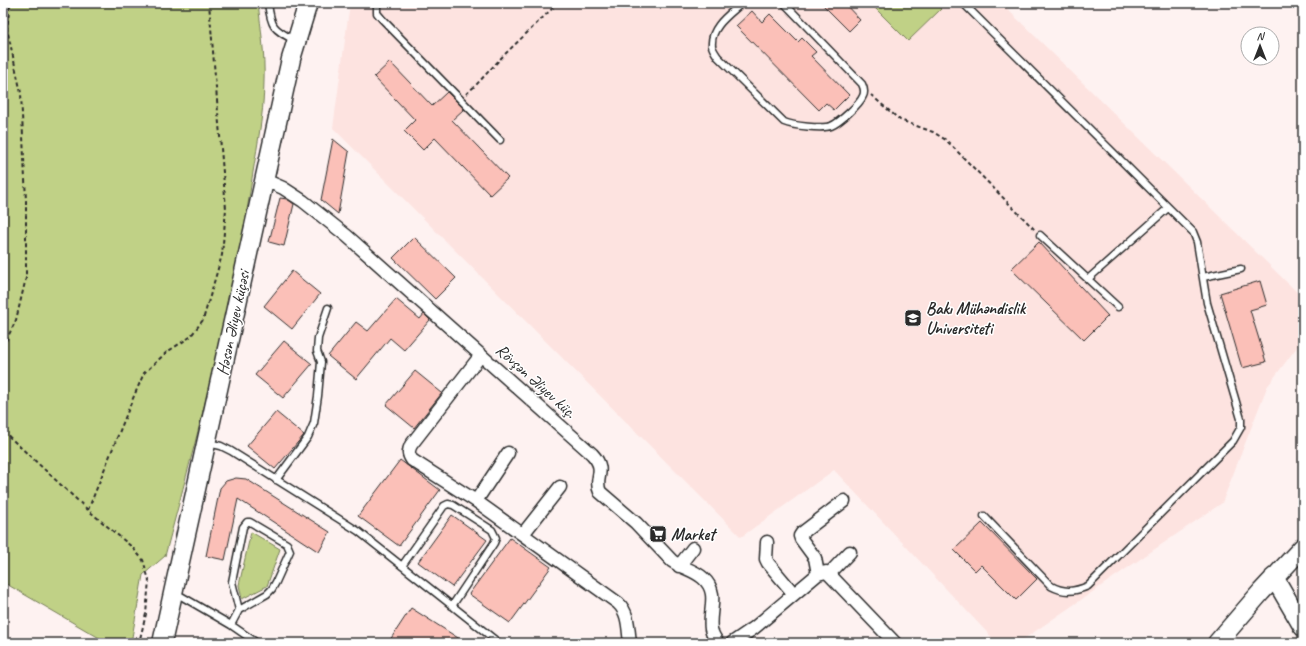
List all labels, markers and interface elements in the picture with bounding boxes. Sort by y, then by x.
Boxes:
north arrow [1240,26,1280,66]
text: N [1257,29,1266,43]
street label: Həsən Əliyev küçəsi [212,267,255,377]
place label: Bakı Mühəndislik Universiteti [926,298,1027,339]
school or university icon: Bakı Mühəndislik Universiteti [903,308,923,328]
street label: Rövşən Əliyev küç. [491,339,581,423]
supermarket icon: Market [648,524,668,544]
place label: Market [671,524,717,545]

